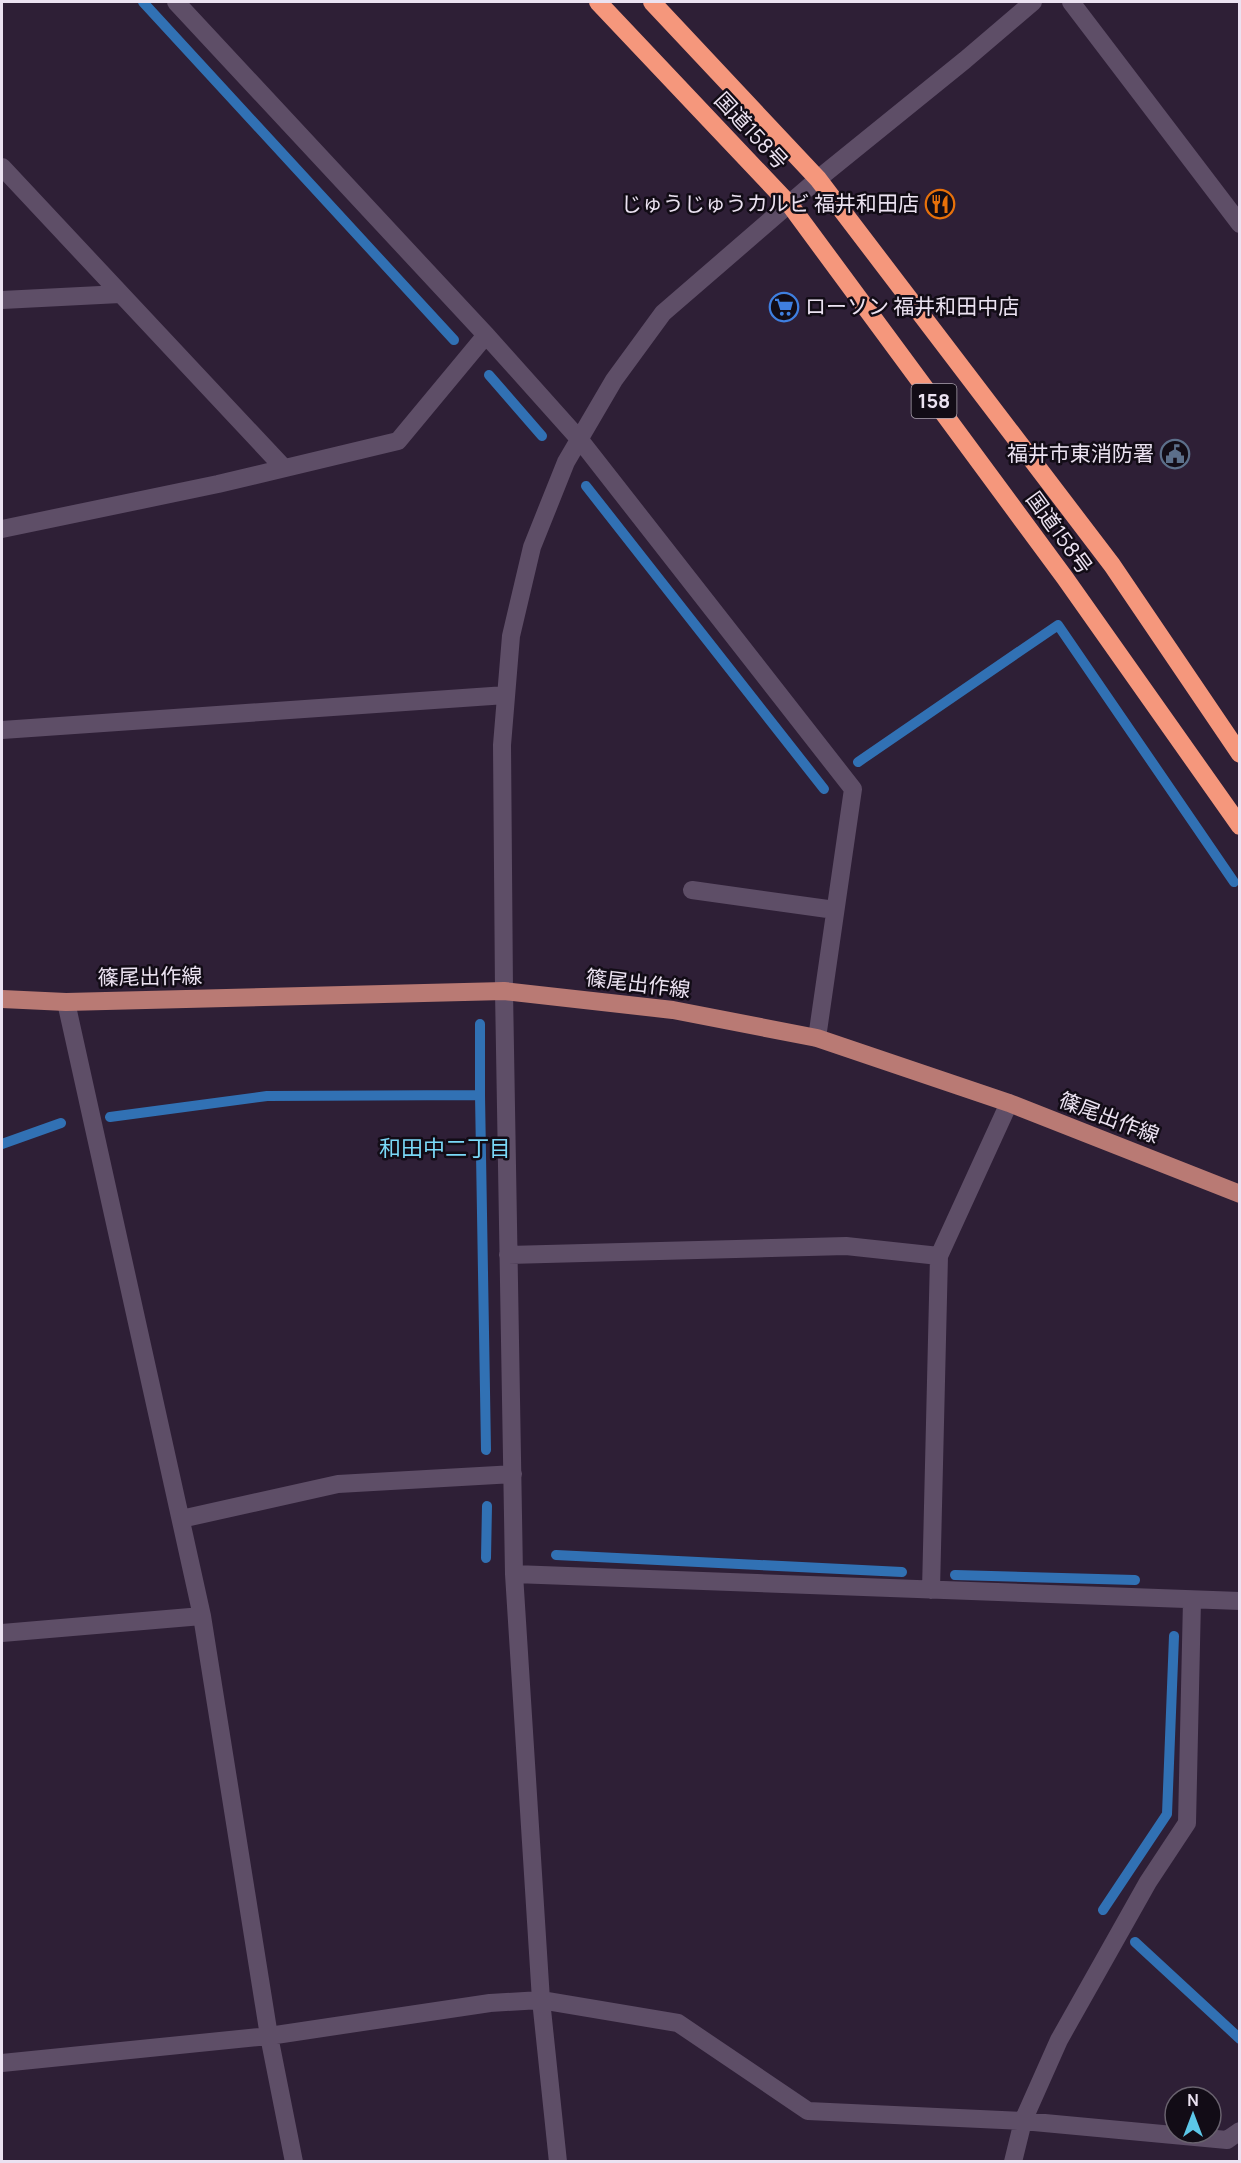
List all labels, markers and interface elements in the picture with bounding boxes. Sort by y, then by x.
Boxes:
street label: 国道158号 [709,86,795,175]
restaurant icon: じゅうじゅうカルビ 福井和田店 [924,188,956,220]
place label: じゅうじゅうカルビ 福井和田店 [621,189,919,217]
supermarket icon: ローソン 福井和田中店 [768,291,800,323]
place label: ローソン 福井和田中店 [805,292,1019,320]
road number: 158 [912,384,956,418]
public building icon: 福井市東消防署 [1159,438,1191,470]
place label: 福井市東消防署 [1007,439,1154,467]
street label: 国道158号 [1020,486,1099,579]
street label: 篠尾出作線 [97,961,203,991]
street label: 篠尾出作線 [584,963,692,1003]
street label: 篠尾出作線 [1055,1085,1163,1149]
district label: 和田中二丁目 [379,1133,511,1163]
north arrow [1163,2085,1223,2145]
text: N [1187,2089,1199,2111]

